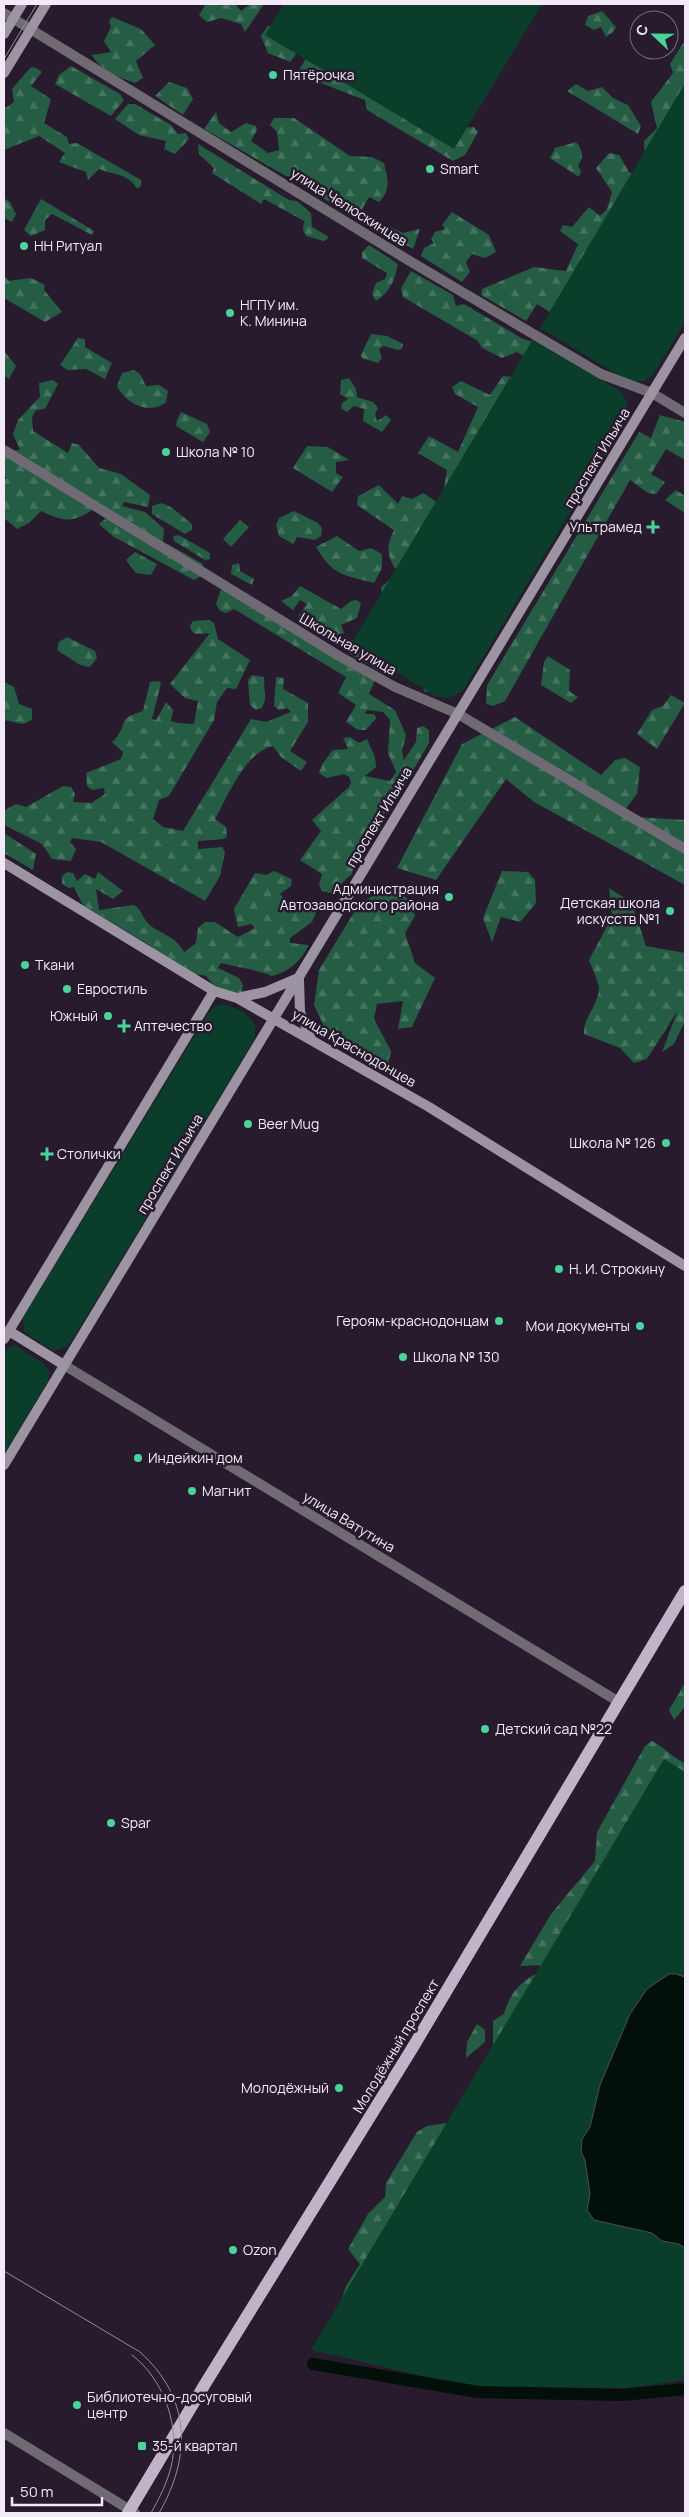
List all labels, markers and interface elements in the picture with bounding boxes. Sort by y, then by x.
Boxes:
north arrow [629,10,679,60]
text: С [631,22,652,38]
place label: Пятёрочка [283,65,355,84]
marker: Пятёрочка [267,69,279,81]
place label: Smart [440,159,479,178]
street label: улица Челюскинцев [287,163,412,250]
marker: Smart [424,163,436,175]
place label: НН Ритуал [34,236,102,255]
marker: НН Ритуал [18,240,30,252]
place label: НГПУ им. К. Минина [240,295,307,330]
marker: НГПУ им. К. Минина [224,307,236,319]
street label: проспект Ильича [559,404,634,511]
place label: Школа № 10 [176,442,255,461]
marker: Школа № 10 [160,446,172,458]
place label: Ультрамед [569,517,642,536]
marker: Ультрамед [646,520,660,534]
street label: Школьная улица [296,608,400,679]
street label: проспект Ильича [341,763,416,870]
place label: Администрация Автозаводского района [280,879,439,914]
marker: Администрация Автозаводского района [443,891,455,903]
place label: Детская школа искусств №1 [560,893,660,928]
marker: Детская школа искусств №1 [664,905,676,917]
place label: Ткани [35,955,74,974]
marker: Ткани [19,959,31,971]
place label: Евростиль [77,979,147,998]
marker: Евростиль [61,983,73,995]
street label: улица Краснодонцев [289,1004,420,1091]
place label: Южный [50,1006,98,1025]
marker: Южный [102,1010,114,1022]
place label: Аптечество [134,1016,212,1035]
marker: Аптечество [118,1020,130,1032]
street label: проспект Ильича [132,1110,207,1217]
place label: Beer Mug [258,1114,319,1133]
marker: Beer Mug [242,1118,254,1130]
place label: Школа № 126 [569,1133,656,1152]
marker: Школа № 126 [660,1137,672,1149]
place label: Столички [57,1144,121,1163]
marker: Столички [41,1148,53,1160]
place label: Н. И. Строкину [569,1259,666,1278]
marker: Н. И. Строкину [553,1263,565,1275]
place label: Героям-краснодонцам [336,1311,489,1330]
marker: Героям-краснодонцам [493,1315,505,1327]
place label: Мои документы [526,1316,630,1335]
marker: Мои документы [634,1320,646,1332]
place label: Школа № 130 [413,1347,499,1366]
marker: Школа № 130 [397,1351,409,1363]
place label: Индейкин дом [148,1448,243,1467]
marker: Индейкин дом [132,1452,144,1464]
place label: Магнит [202,1481,251,1500]
marker: Магнит [186,1485,198,1497]
street label: улица Ватутина [300,1487,399,1557]
place label: Детский сад №22 [495,1719,612,1738]
marker: Детский сад №22 [479,1723,491,1735]
place label: Spar [121,1813,151,1832]
marker: Spar [105,1817,117,1829]
street label: Молодёжный проспект [348,1975,443,2116]
place label: Молодёжный [241,2078,329,2097]
marker: Молодёжный [333,2082,345,2094]
place label: Ozon [243,2240,277,2259]
marker: Ozon [227,2244,239,2256]
place label: Библиотечно-досуговый центр [87,2387,252,2422]
marker: Библиотечно-досуговый центр [71,2399,83,2411]
place label: 35-й квартал [152,2436,238,2455]
marker: 35-й квартал [136,2440,148,2452]
scale bar [12,2474,102,2506]
text: 50 m [20,2481,54,2502]

